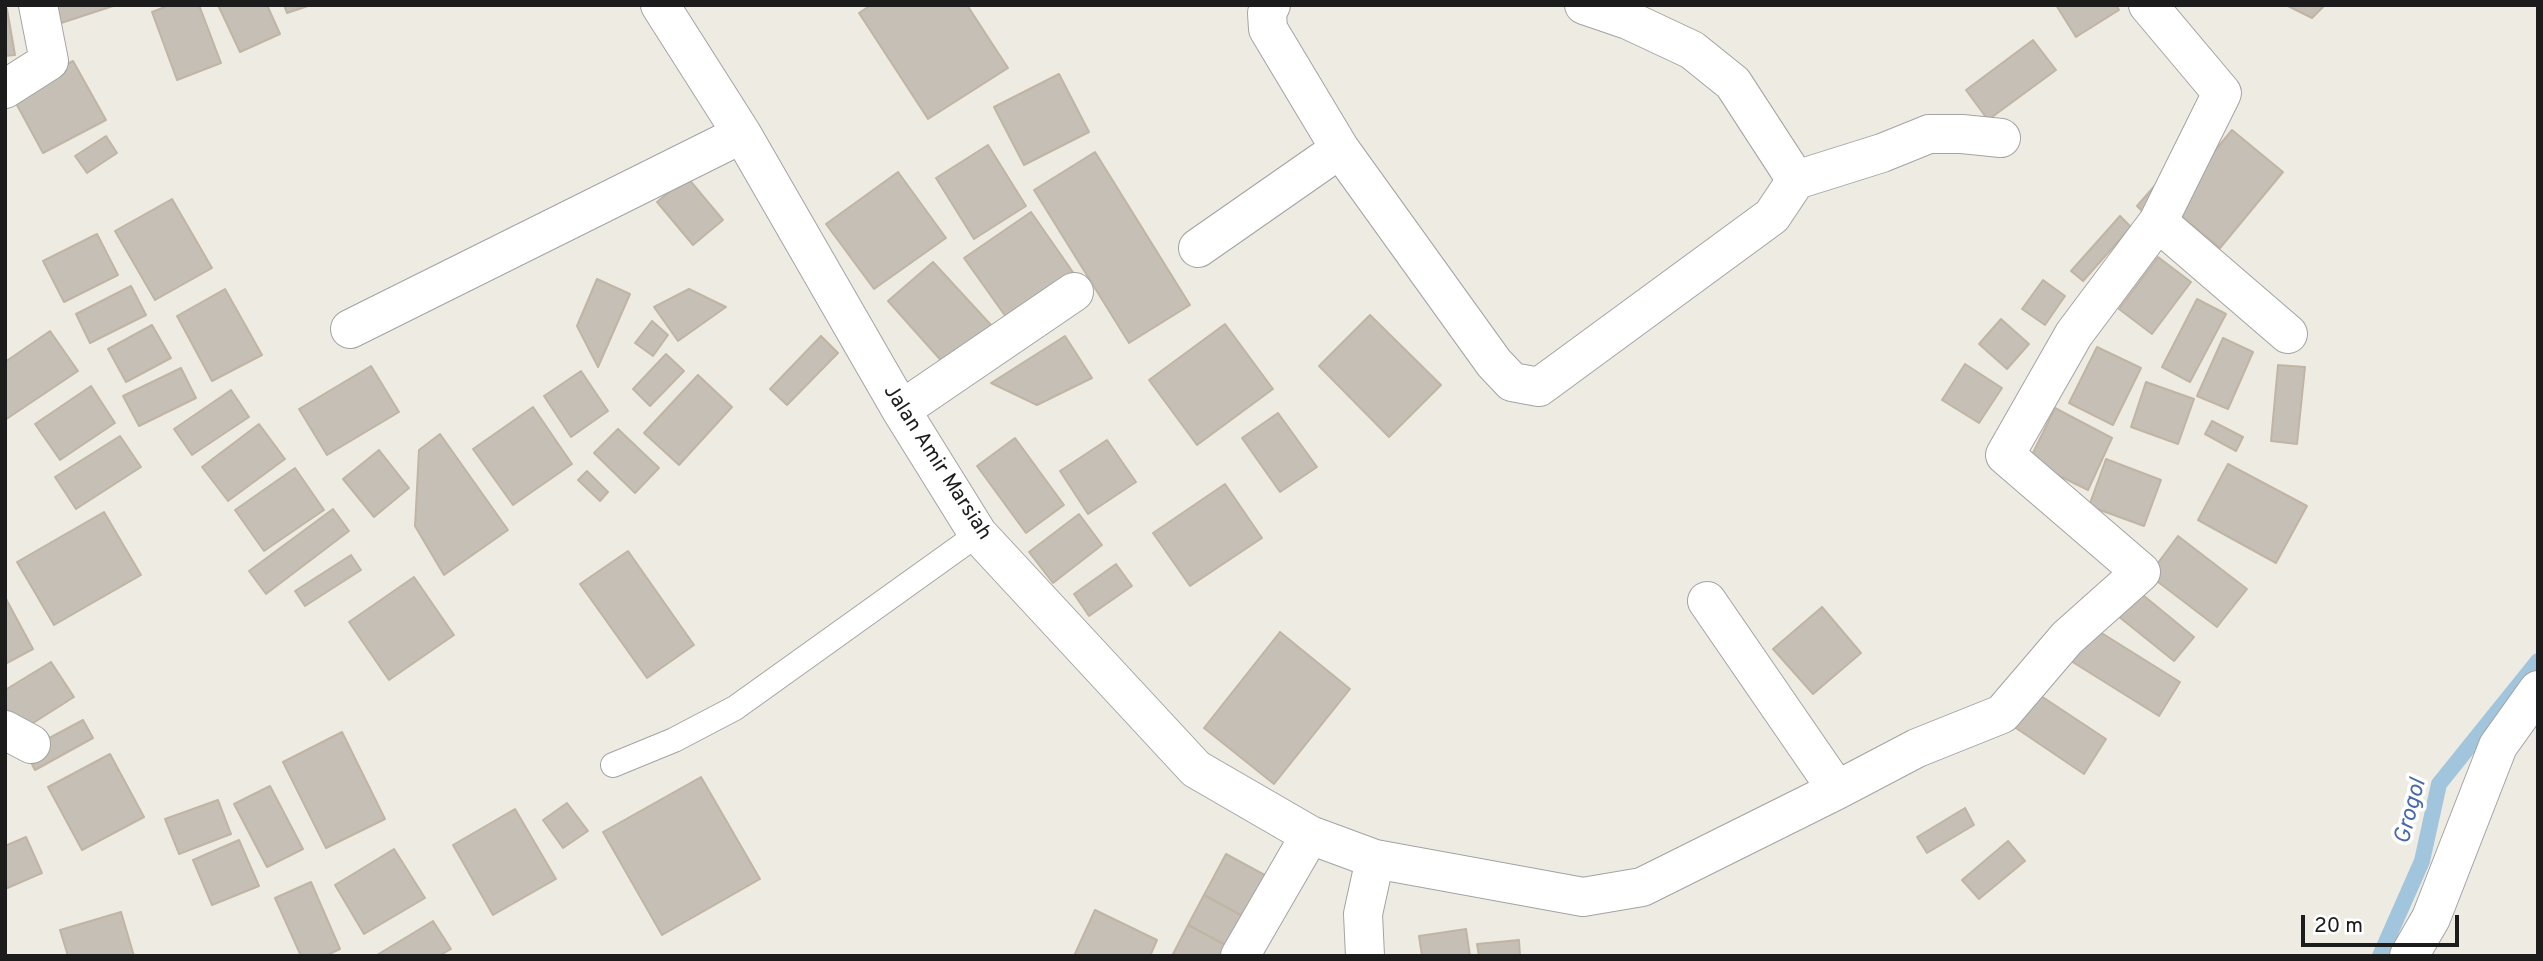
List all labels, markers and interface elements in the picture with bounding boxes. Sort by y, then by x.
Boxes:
street label: Jalan Amir Marsiah [876,381,996,545]
water label: Grogol [2390,776,2434,848]
scale bar [2305,902,2462,946]
text: 20 m [2314,913,2363,940]

